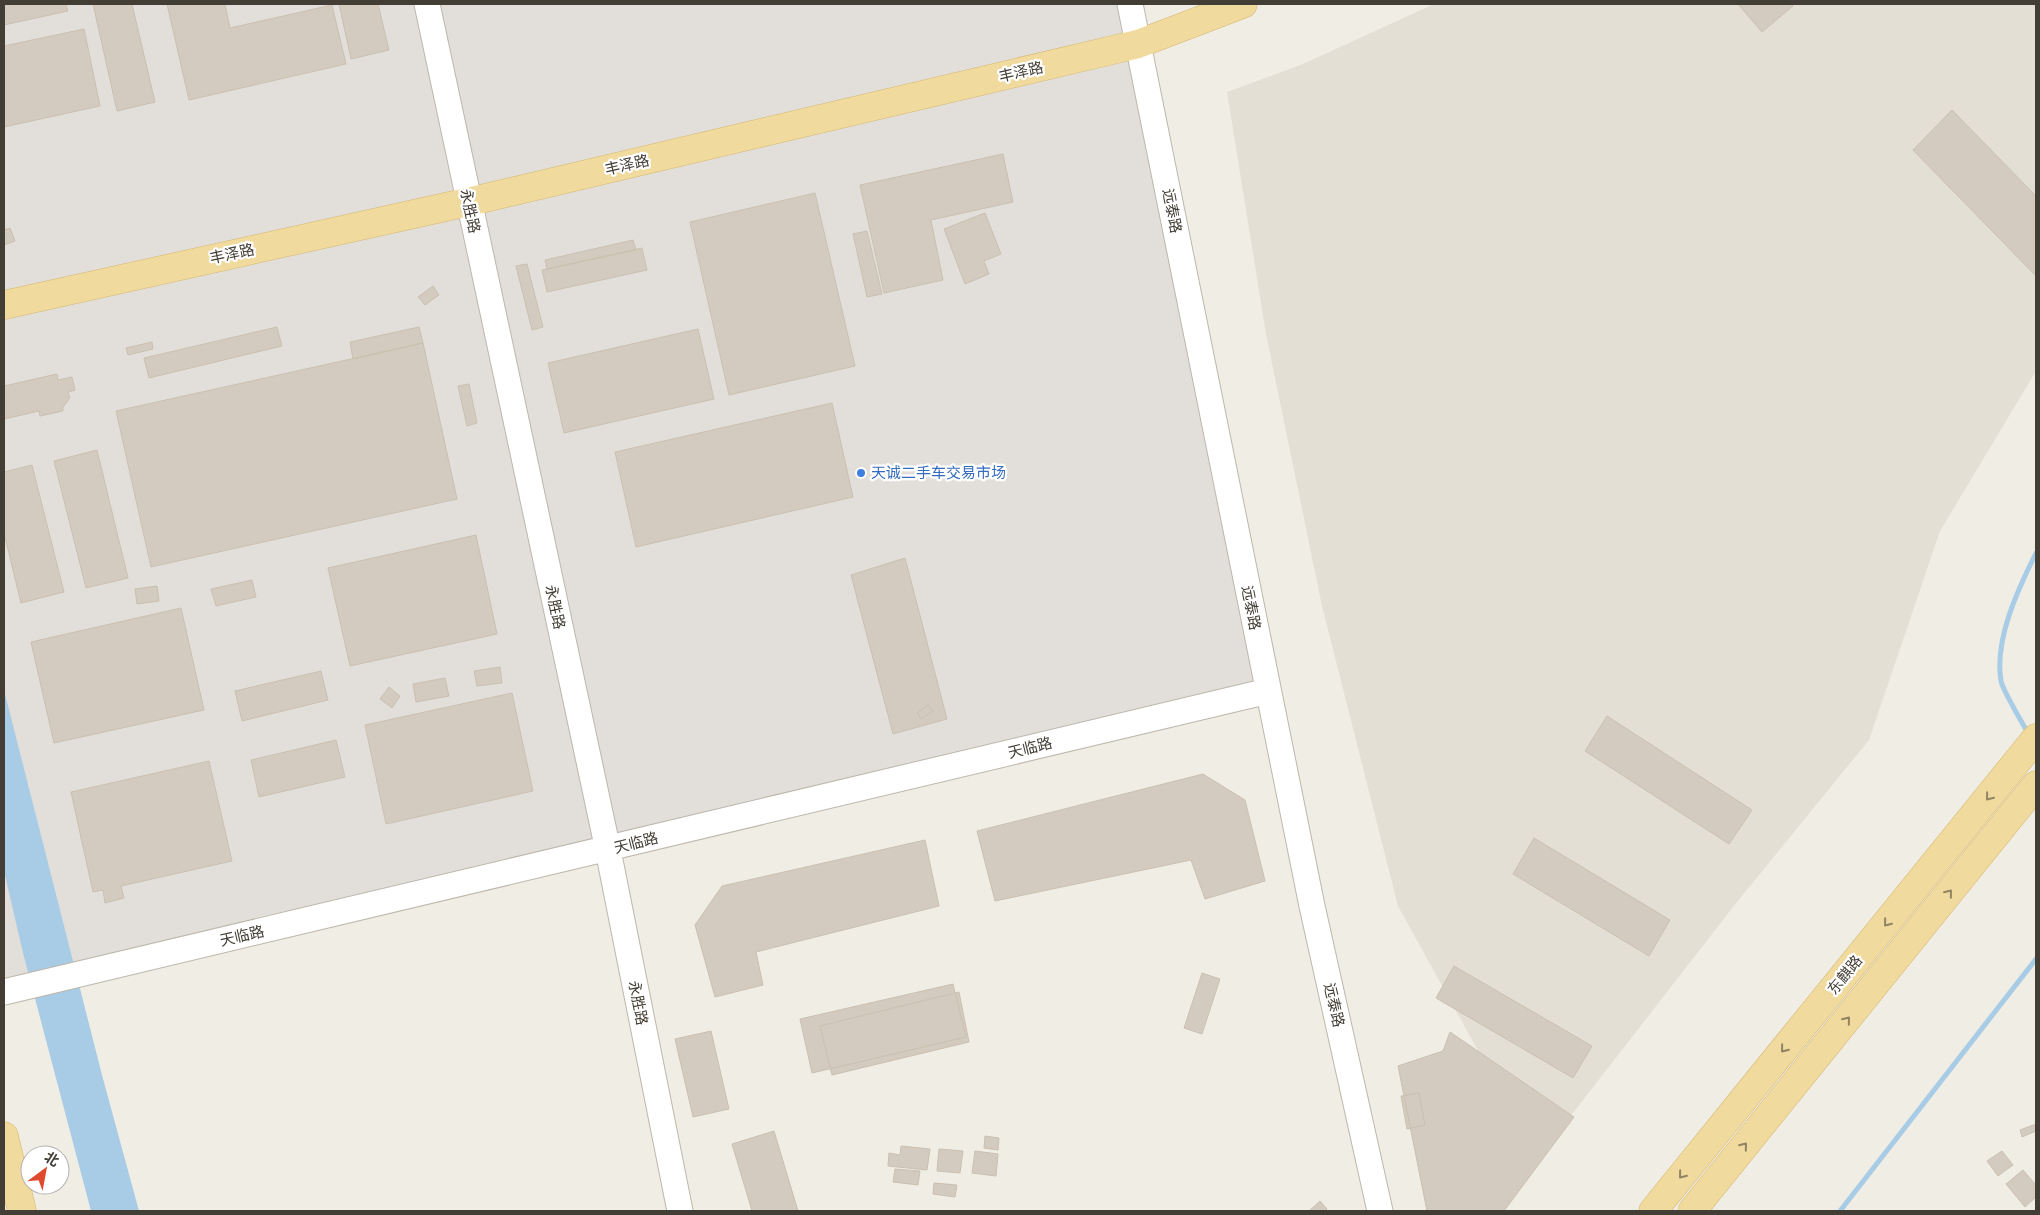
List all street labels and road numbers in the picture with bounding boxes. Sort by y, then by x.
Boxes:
street label: 丰泽路 [997,57,1045,88]
street label: 丰泽路 [603,150,651,181]
street label: 永胜路 [455,187,484,235]
street label: 远泰路 [1157,187,1186,235]
street label: 丰泽路 [208,240,256,269]
street label: 永胜路 [540,583,569,631]
street label: 远泰路 [1236,584,1265,632]
street label: 天临路 [1006,733,1055,764]
street label: 天临路 [612,828,661,859]
street label: 天临路 [218,921,266,952]
street label: 东麒路 [1823,951,1868,999]
street label: 永胜路 [623,979,652,1027]
street label: 远泰路 [1318,981,1349,1029]

